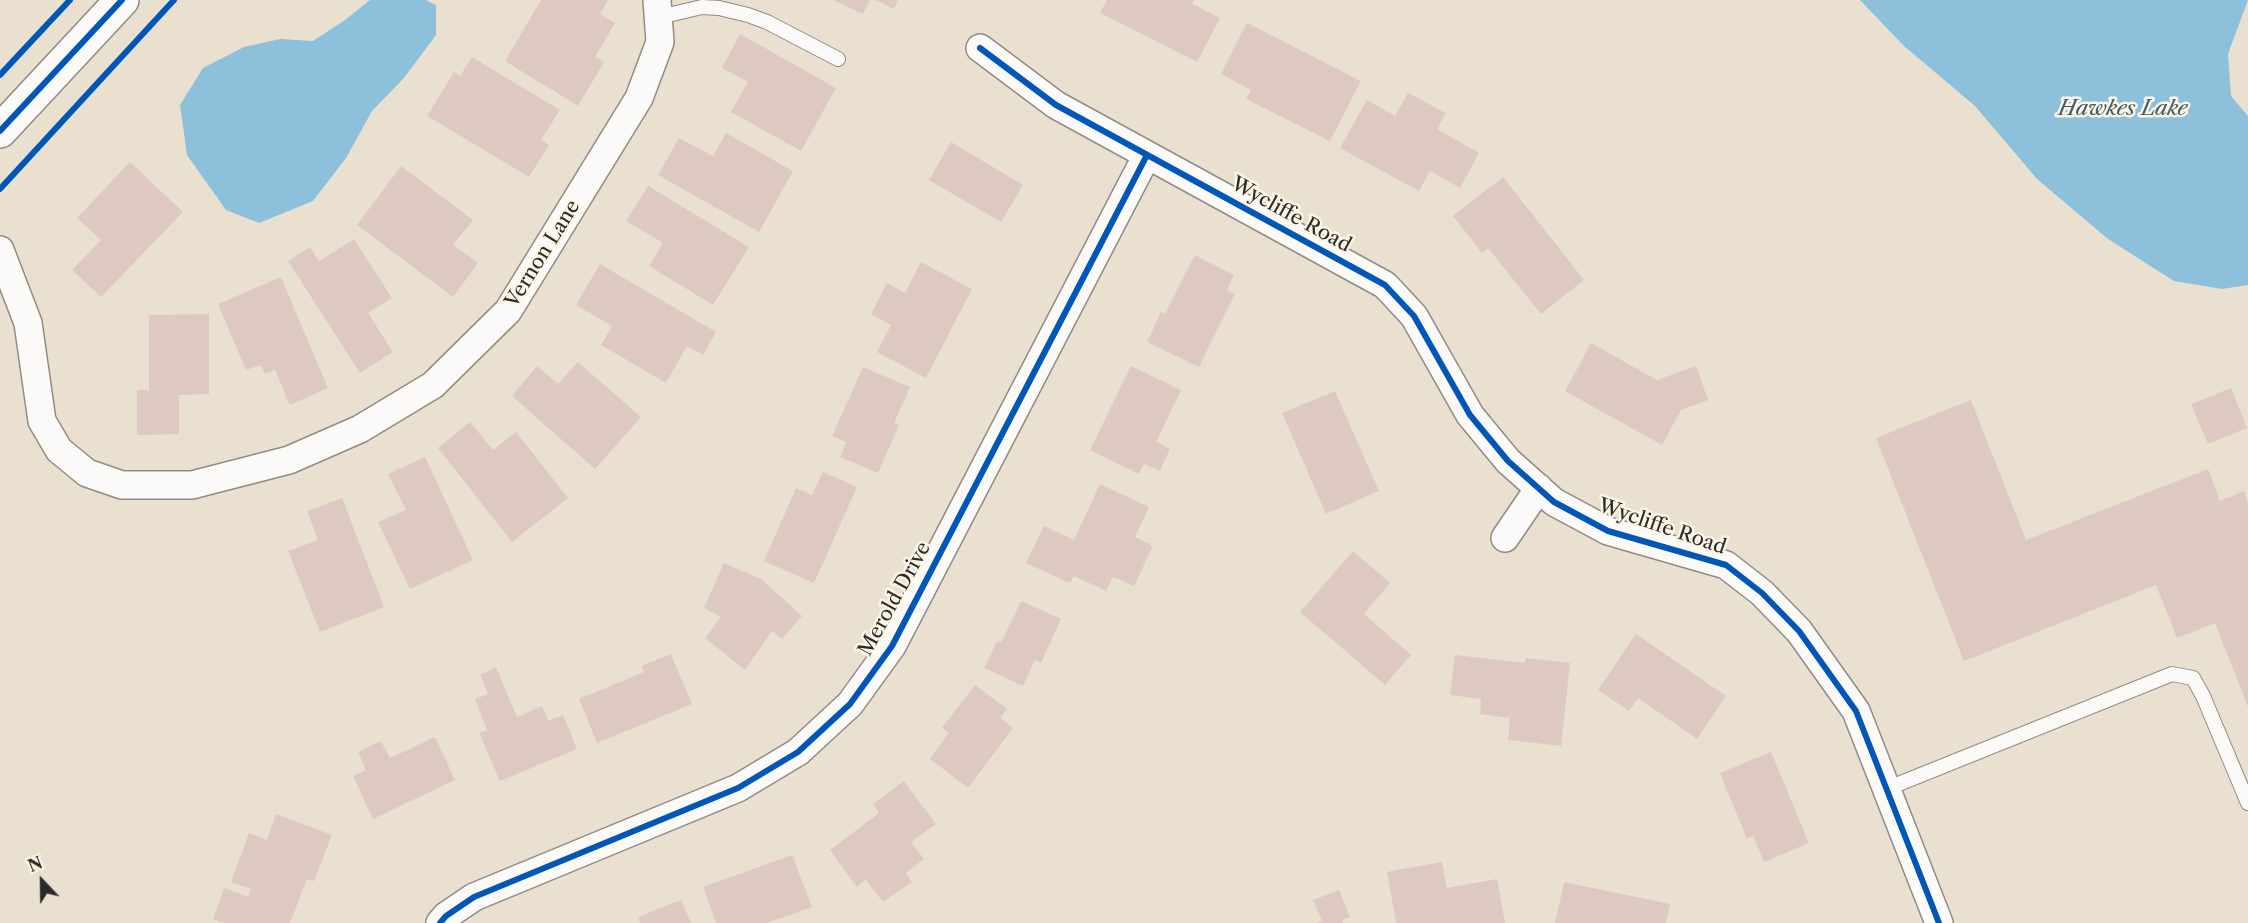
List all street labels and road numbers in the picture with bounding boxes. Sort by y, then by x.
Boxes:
street label: Wycliffe Road [1227,172,1355,258]
street label: Vernon Lane [500,196,586,312]
street label: Wycliffe Road [1595,494,1729,560]
street label: Merold Drive [854,538,936,660]

